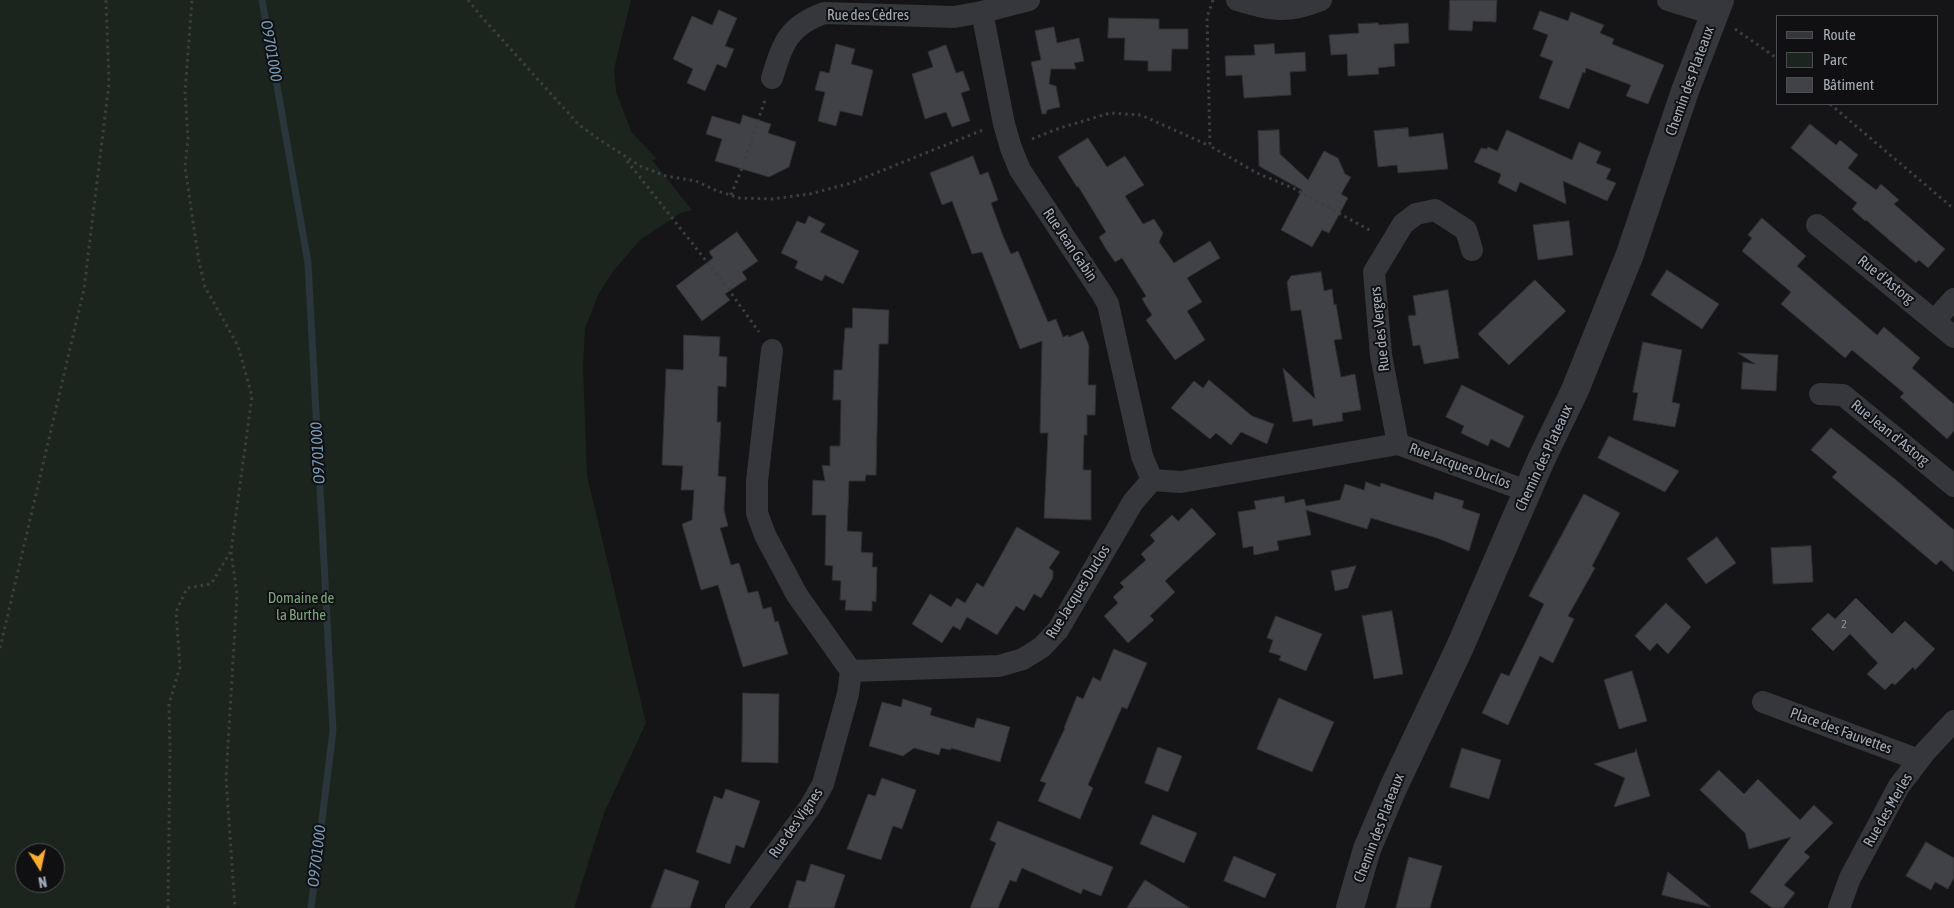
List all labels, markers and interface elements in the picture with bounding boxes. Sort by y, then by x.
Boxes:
street label: Rue des Cèdres [827,6,909,24]
legend [1776,15,1939,105]
water label: O9701000 [256,19,286,83]
street label: Chemin des Plateaux [1662,24,1718,138]
text: Route [1823,26,1856,43]
text: Parc [1823,51,1847,68]
text: Bâtiment [1823,76,1874,93]
street label: Rue Jean Gabin [1039,205,1101,285]
street label: Rue d'Astorg [1854,252,1918,308]
street label: Rue des Vergers [1367,286,1393,372]
street label: Rue Jean d'Astorg [1847,396,1933,470]
street label: Chemin des Plateaux [1511,402,1577,514]
water label: O9701000 [307,422,329,484]
street label: Rue Jacques Duclos [1407,439,1513,493]
street label: Rue Jacques Duclos [1042,542,1114,642]
park label: Domaine de la Burthe [268,589,334,624]
house number: 2 [1841,617,1847,631]
street label: Place des Fauvettes [1787,704,1895,758]
street label: Rue des Merles [1860,770,1916,850]
street label: Chemin des Plateaux [1350,771,1408,885]
street label: Rue des Vignes [765,784,827,862]
water label: O9701000 [304,824,330,888]
north arrow [15,843,65,893]
text: N [37,873,48,890]

